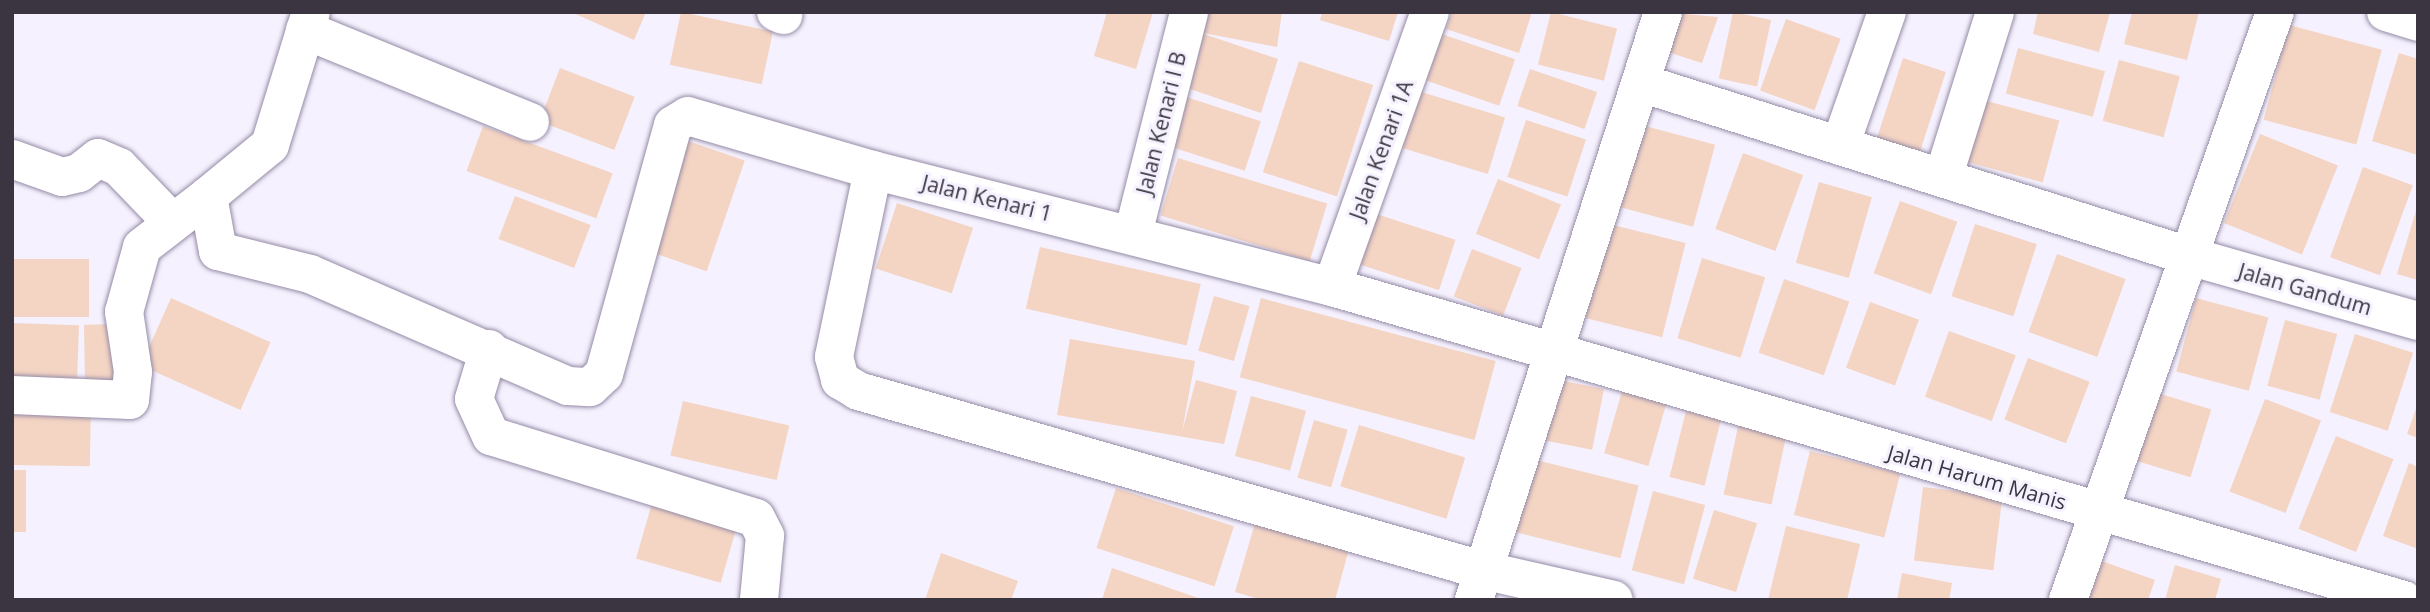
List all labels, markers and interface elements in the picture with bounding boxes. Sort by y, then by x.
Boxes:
street label: Jalan Kenari I B [1131,49,1191,197]
street label: Jalan Kenari 1A [1344,77,1418,223]
street label: Jalan Kenari 1 [919,170,1055,226]
street label: Jalan Gandum [2235,258,2375,320]
street label: Jalan Harum Manis [1885,439,2069,515]

